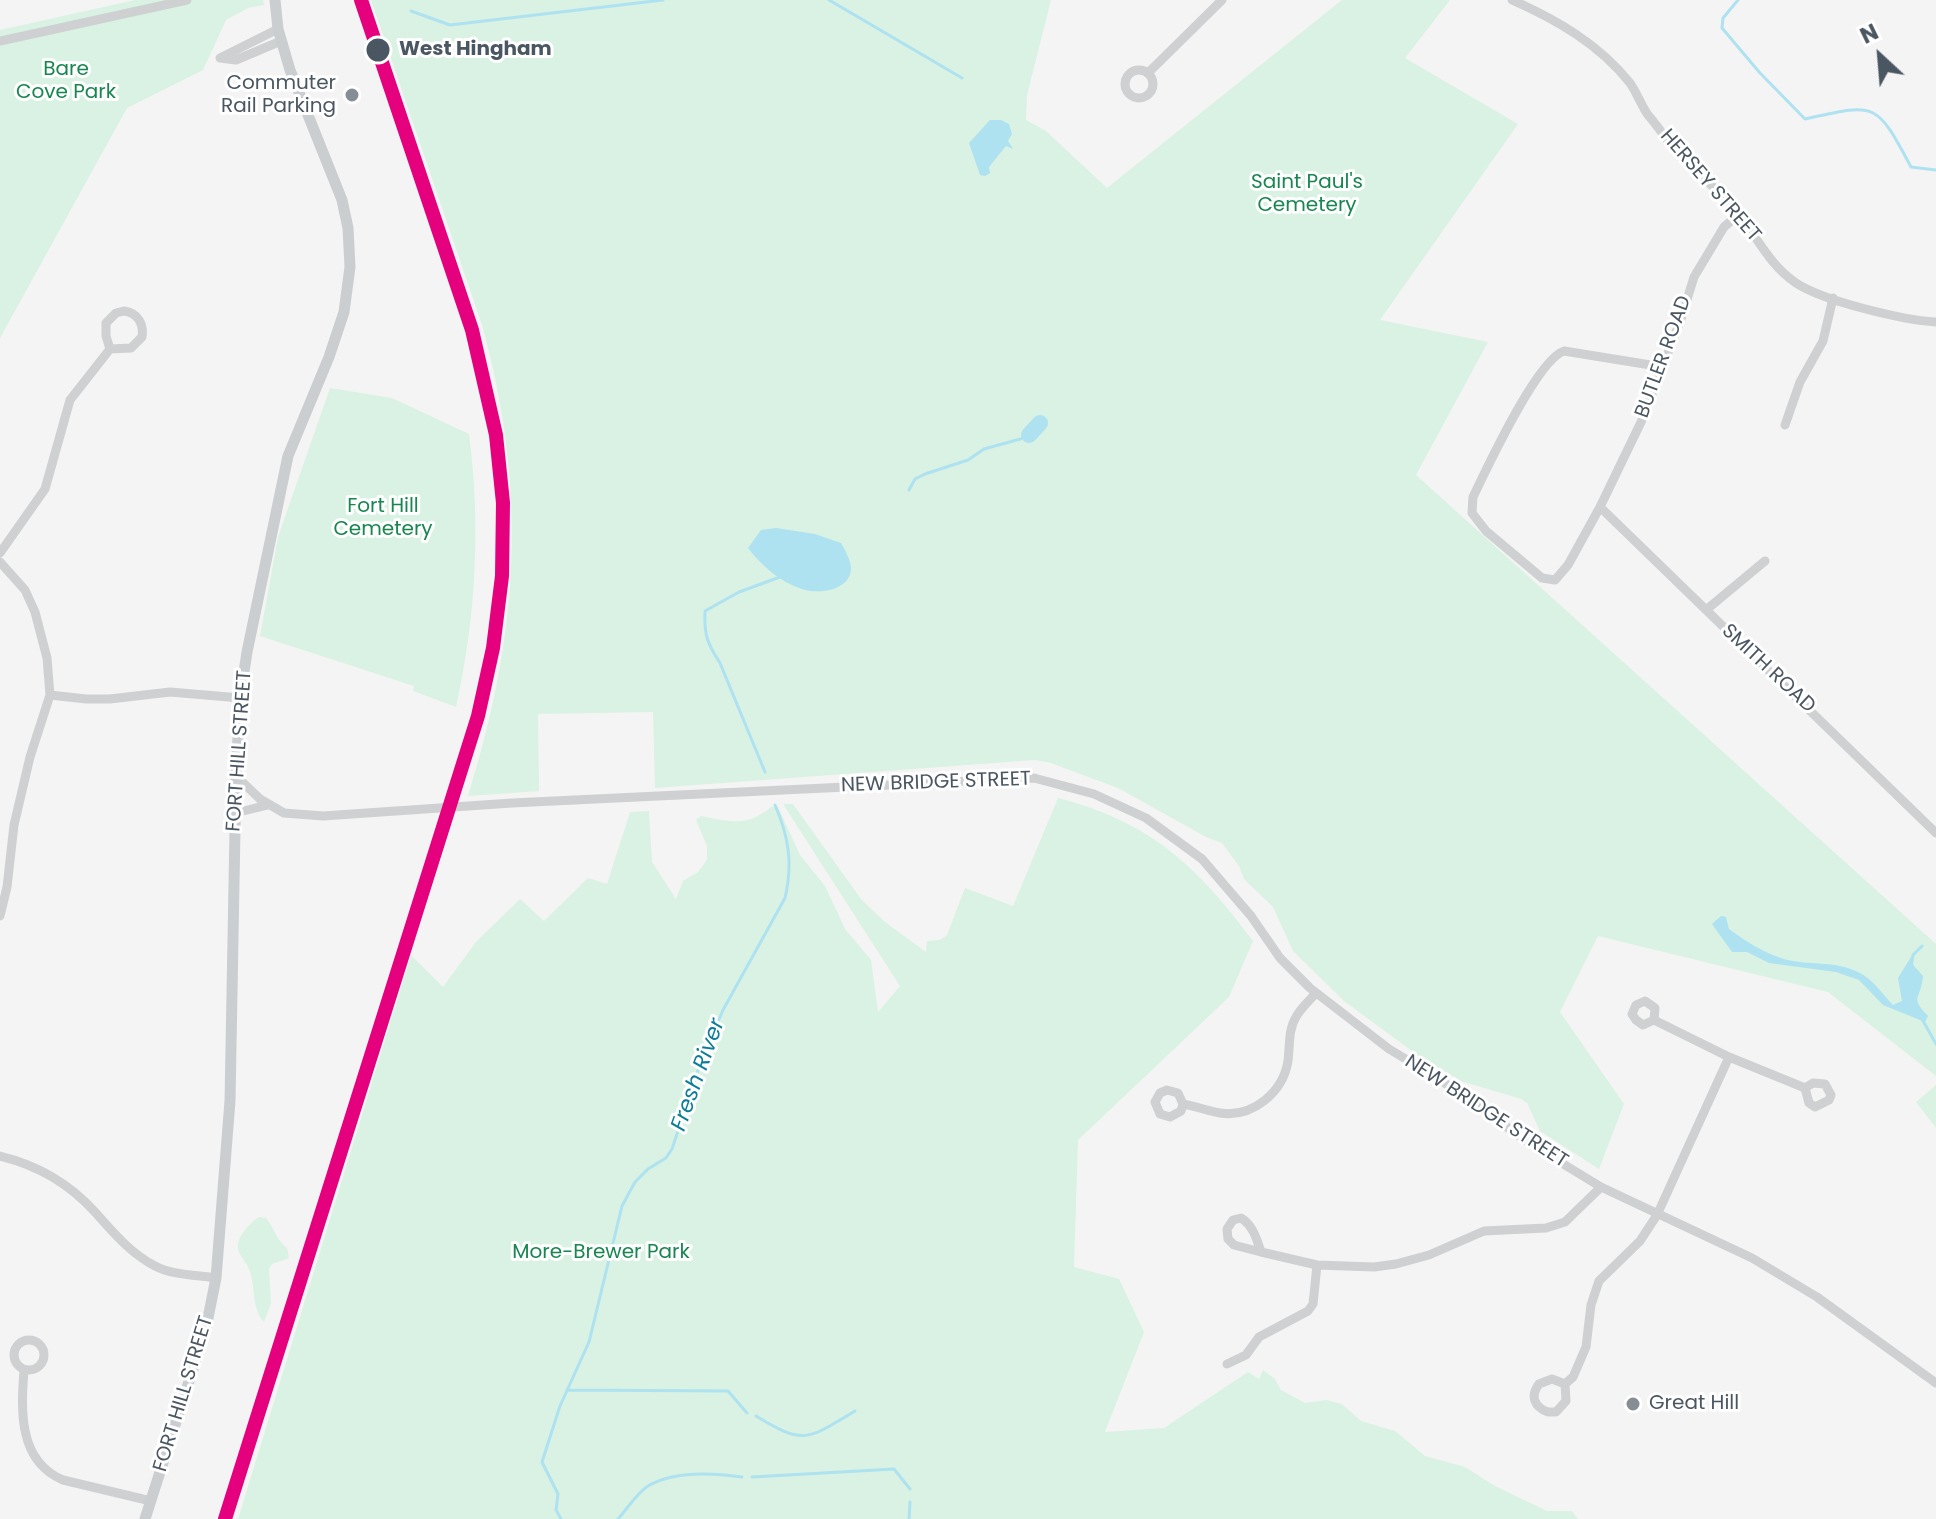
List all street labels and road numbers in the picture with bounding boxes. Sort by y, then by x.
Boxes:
street label: HERSEY STREET [1655,125,1765,247]
street label: BUTLER ROAD [1631,293,1697,421]
street label: SMITH ROAD [1716,620,1820,718]
street label: FORT HILL STREET [222,670,258,832]
street label: NEW BRIDGE STREET [841,768,1031,798]
street label: NEW BRIDGE STREET [1400,1050,1572,1174]
street label: FORT HILL STREET [149,1313,219,1475]

